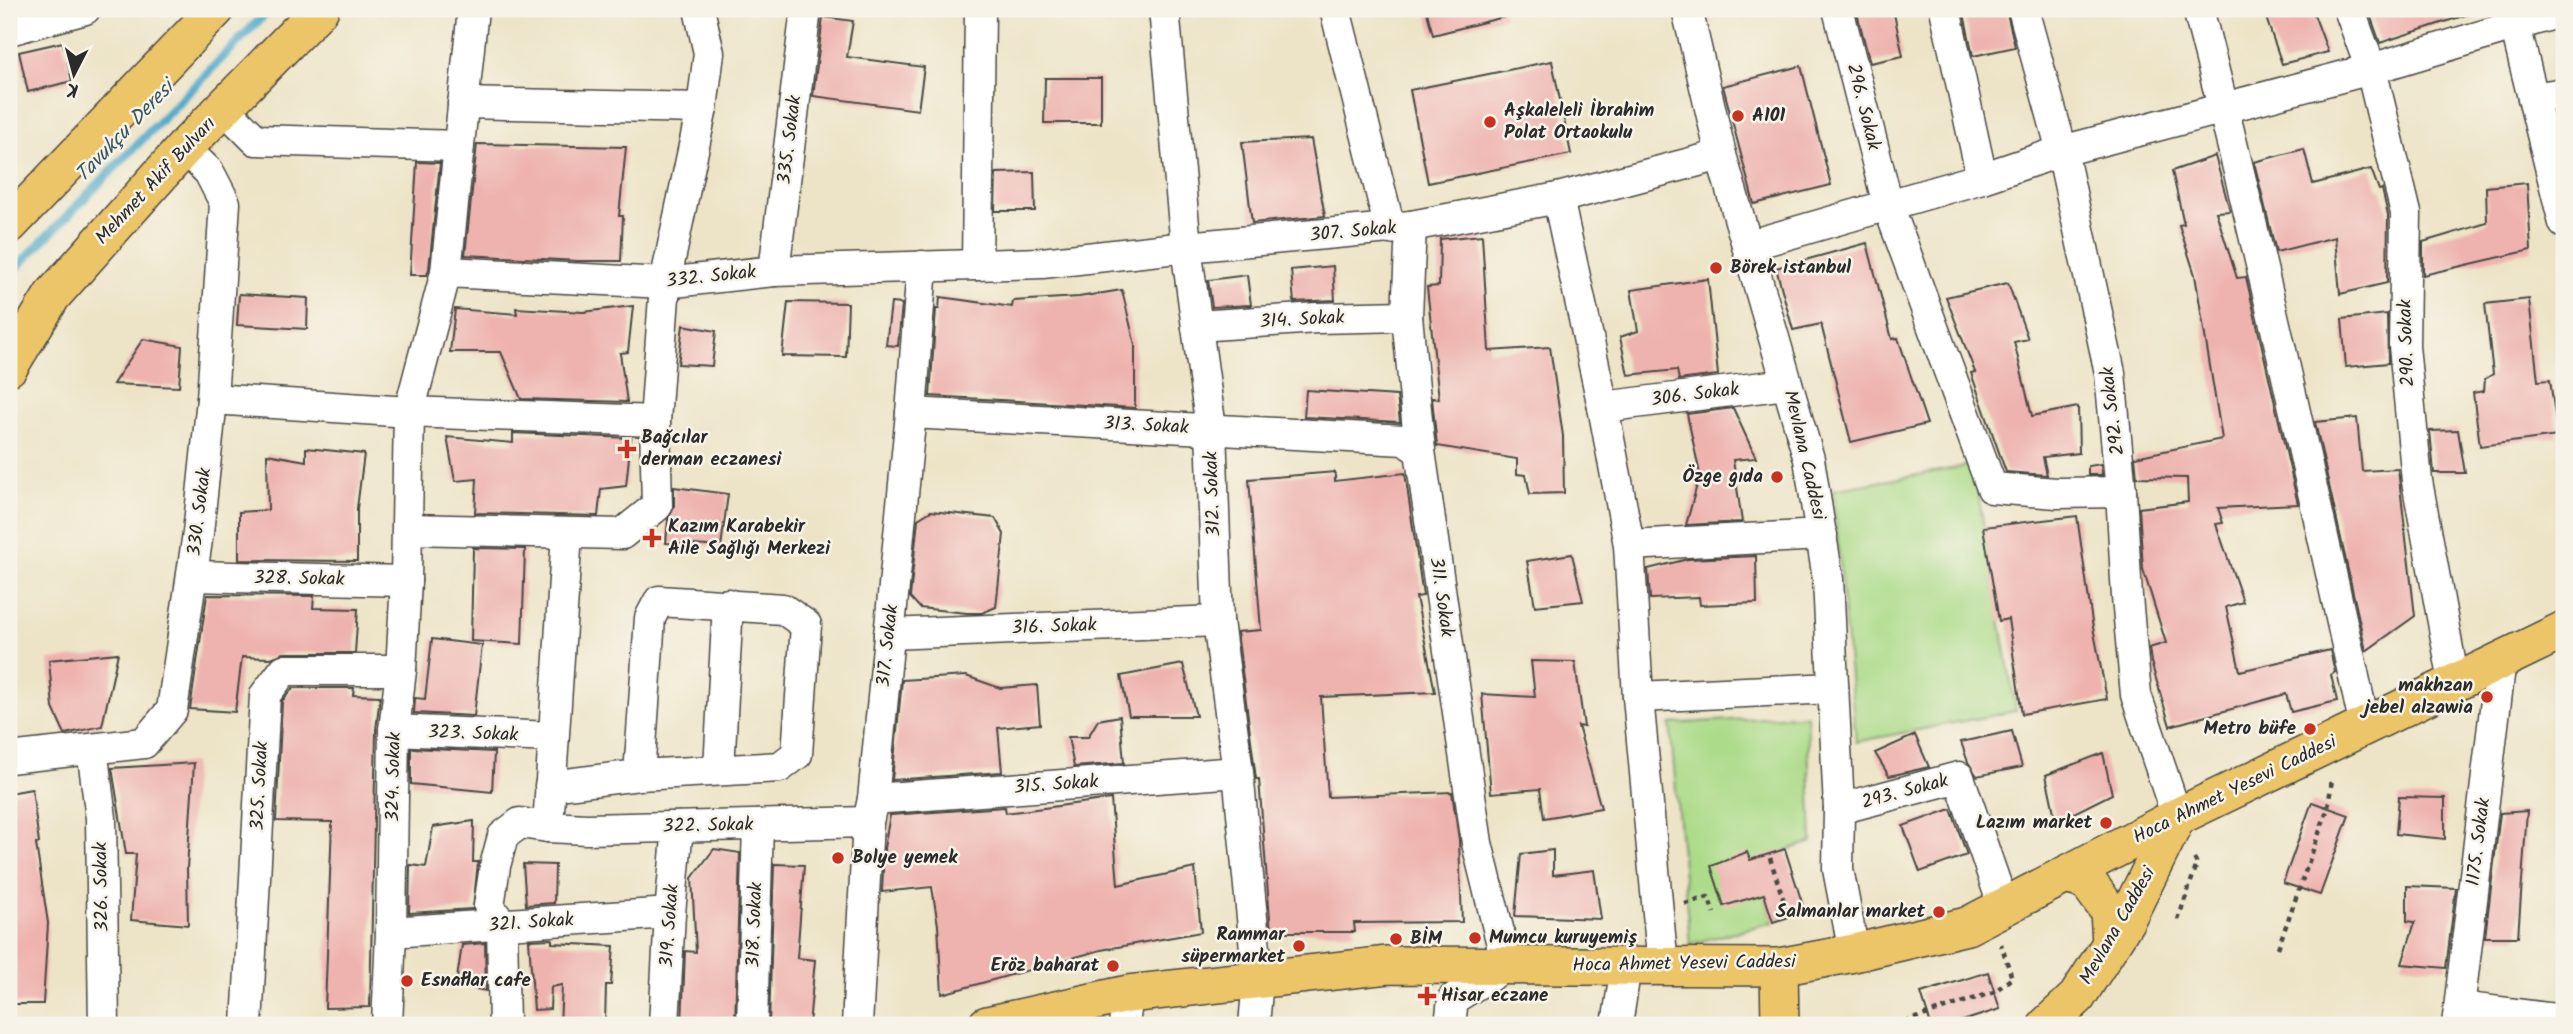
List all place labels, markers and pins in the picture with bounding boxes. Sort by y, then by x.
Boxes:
place label: Aşkaleleli İbrahim Polat Ortaokulu [1504,96,1654,148]
place label: A101 [1752,101,1785,131]
marker: A101 [1730,108,1746,124]
marker: Aşkaleleli İbrahim Polat Ortaokulu [1482,114,1498,130]
place label: Börek istanbul [1730,253,1852,283]
marker: Börek istanbul [1708,260,1724,276]
place label: Bağcılar derman eczanesi [641,423,783,475]
marker: Bağcılar derman eczanesi [619,441,635,457]
place label: Özge gıda [1682,462,1763,492]
marker: Özge gıda [1769,469,1785,485]
place label: Kazım Karabekir Aile Sağlığı Merkezi [668,512,831,564]
marker: Kazım Karabekir Aile Sağlığı Merkezi [642,528,662,548]
place label: makhzan jebel alzawia [2360,671,2473,723]
marker: makhzan jebel alzawia [2479,689,2495,705]
place label: Metro büfe [2204,714,2296,744]
marker: Metro büfe [2302,721,2318,737]
place label: Lazım market [1976,808,2092,838]
marker: Lazım market [2098,815,2114,831]
place label: Bolye yemek [852,843,958,873]
marker: Bolye yemek [830,850,846,866]
place label: Salmanlar market [1776,897,1925,927]
marker: Salmanlar market [1931,904,1947,920]
place label: Rammar süpermarket [1181,920,1286,972]
place label: Mumcu kuruyemiş [1489,923,1637,953]
place label: BİM [1410,924,1443,954]
marker: Mumcu kuruyemiş [1467,930,1483,946]
marker: BİM [1388,931,1404,947]
marker: Rammar süpermarket [1291,938,1307,954]
place label: Eröz baharat [991,951,1099,981]
marker: Eröz baharat [1105,958,1121,974]
place label: Esnaflar cafe [421,966,531,996]
marker: Esnaflar cafe [399,973,415,989]
place label: Hisar eczane [1441,981,1548,1011]
marker: Hisar eczane [1419,988,1435,1004]

